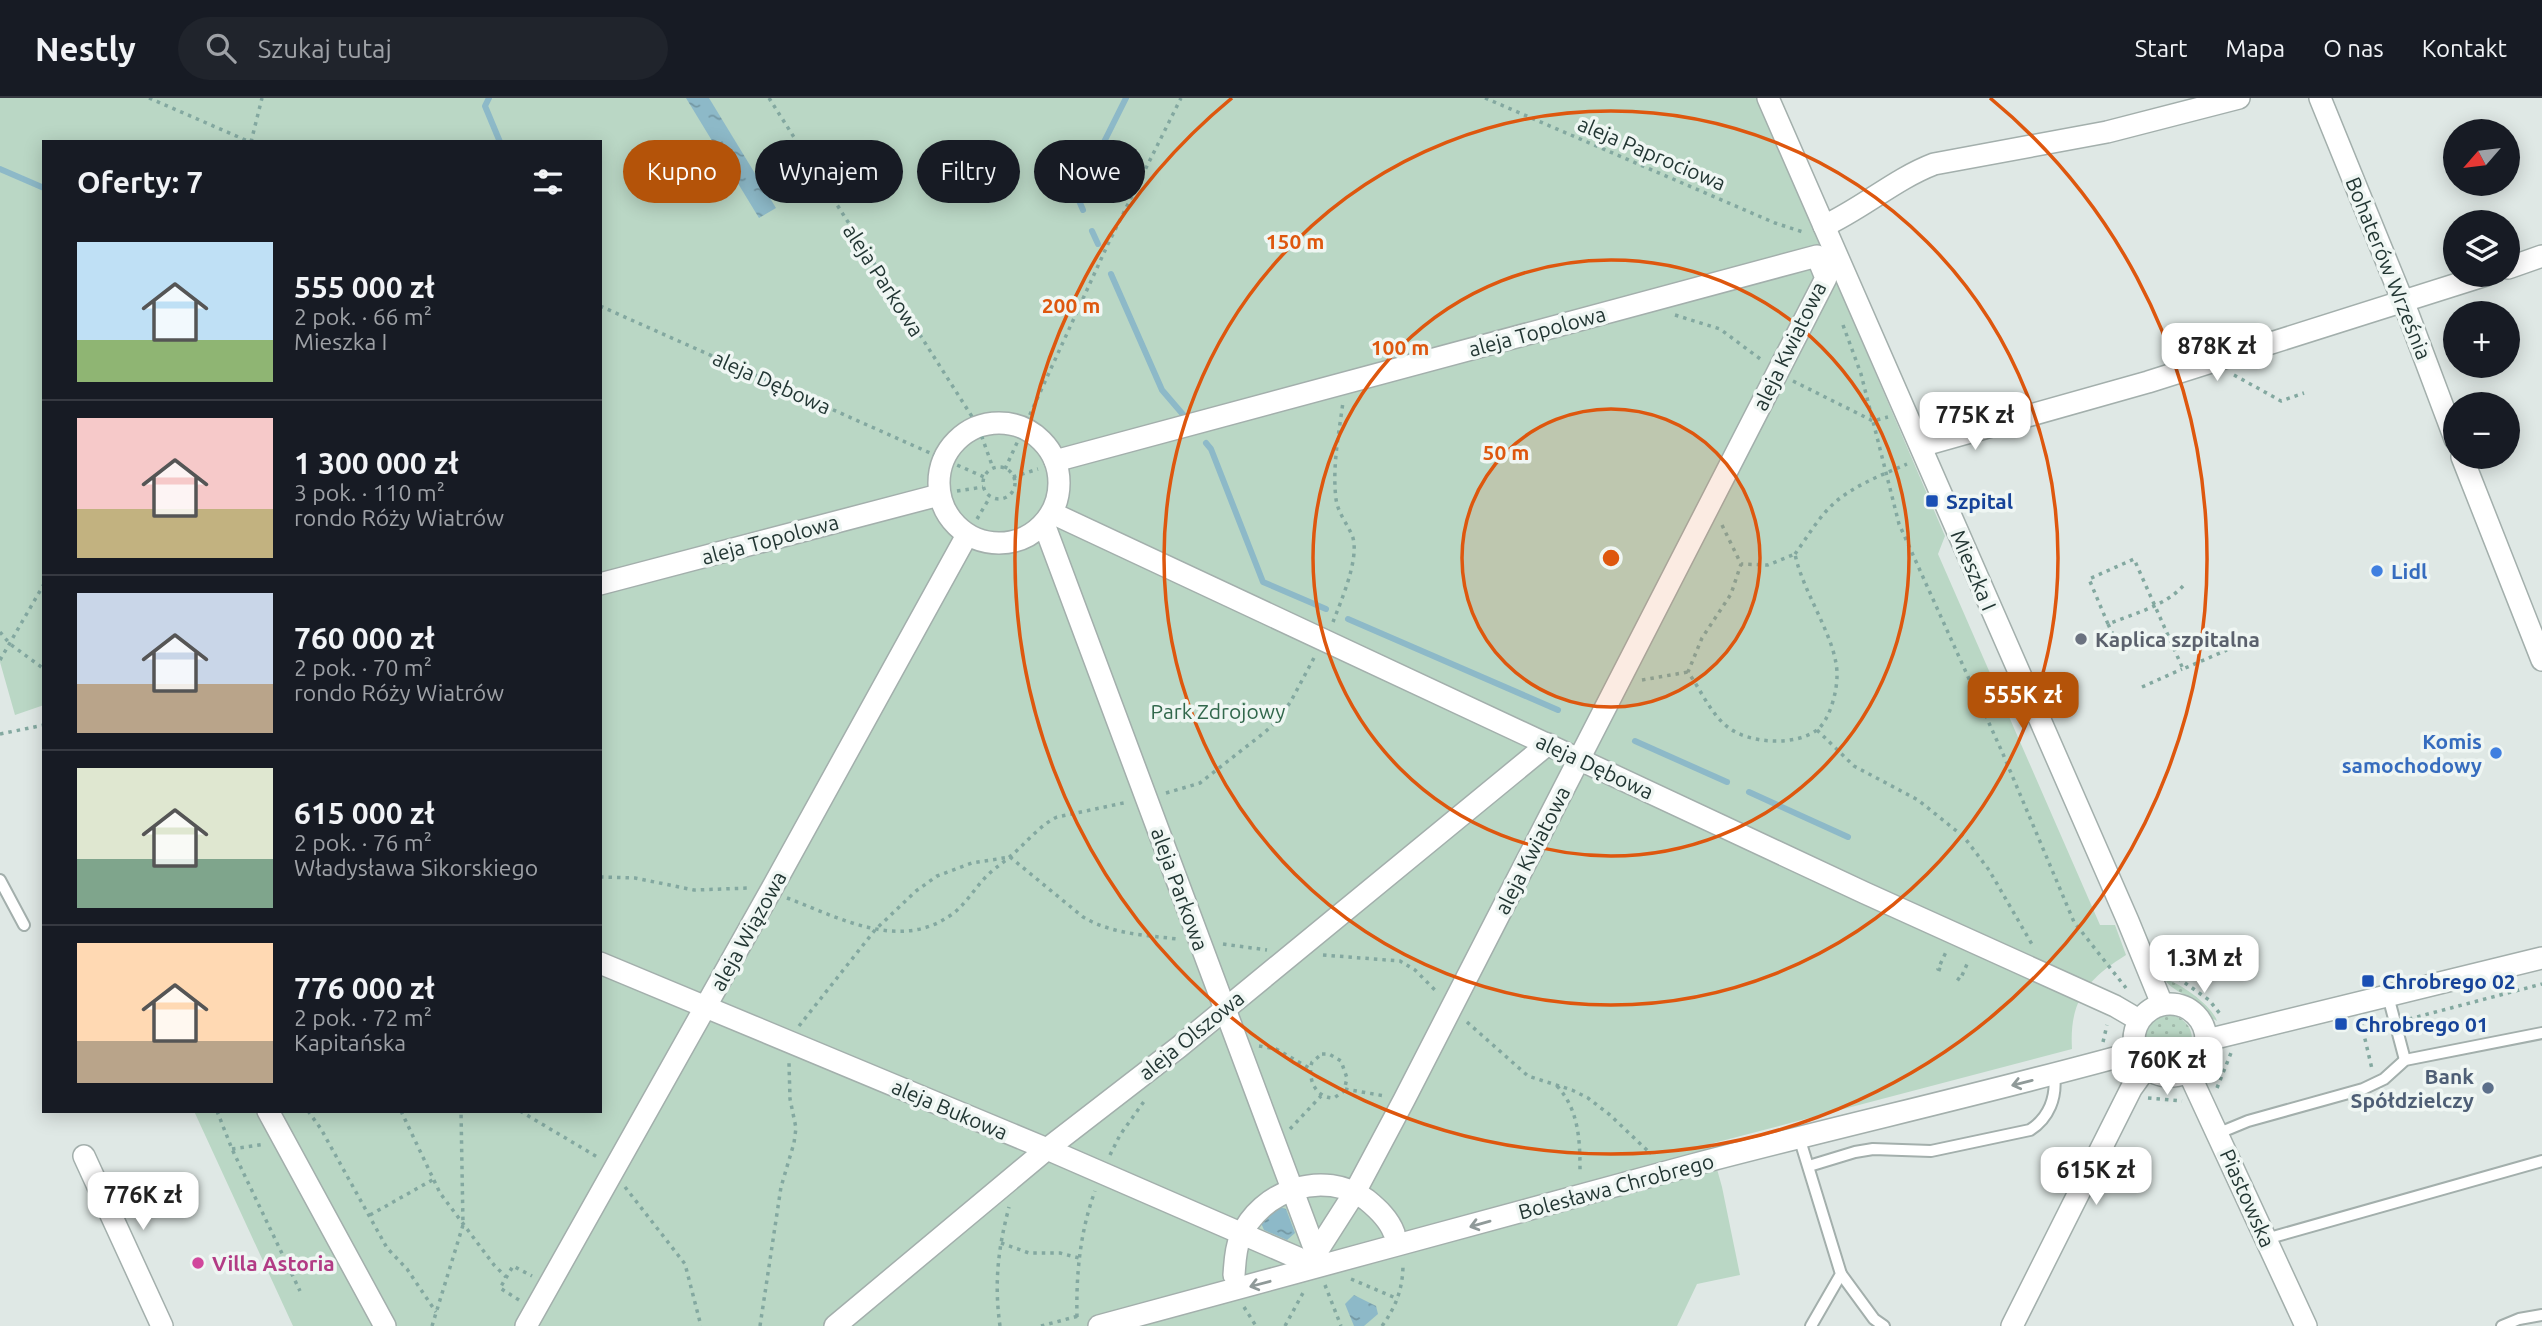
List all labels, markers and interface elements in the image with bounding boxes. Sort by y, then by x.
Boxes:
search box [178,17,668,80]
icon: search [202,29,240,67]
text: Nestly [35,30,136,67]
text: Szukaj tutaj [258,34,392,63]
text: Start [2135,35,2188,62]
text: Mapa [2226,35,2285,62]
text: O nas [2323,35,2384,62]
text: Kontakt [2422,35,2507,62]
street label: aleja Paprociowa [1574,111,1730,195]
north arrow [2443,119,2520,196]
map controls [2443,119,2520,469]
chip: Kupno [623,140,741,203]
chip: Wynajem [755,140,903,203]
chip: Filtry [917,140,1020,203]
chip: Nowe [1034,140,1145,203]
icon: filters [529,163,567,201]
text: Oferty: 7 [77,165,203,199]
street label: Bohaterów Września [2341,173,2437,363]
button: layers [2443,210,2520,287]
street label: aleja Parkowa [839,219,929,341]
text: 150 m [1266,229,1324,253]
icon: home [133,270,217,354]
text: 555 000 zł [294,270,435,304]
street label: aleja Kwiatowa [1747,278,1831,414]
text: 200 m [1042,293,1100,317]
street label: aleja Topolowa [1466,301,1608,361]
button: + [2443,301,2520,378]
text: 2 pok. · 66 m² [294,304,432,329]
pin: 878K zł [2152,324,2282,383]
text: Mieszka I [294,329,387,354]
text: 878K zł [2178,333,2256,358]
text: 100 m [1371,335,1429,359]
street label: aleja Dębowa [709,345,835,419]
pin: 775K zł [1910,392,2040,452]
button: − [2443,392,2520,469]
text: 775K zł [1936,402,2014,427]
text: 50 m [1483,440,1529,464]
icon: home [133,446,217,530]
text: 1 300 000 zł [294,446,459,480]
text: 3 pok. · 110 m² [294,480,445,505]
place label: Szpital [1946,489,2013,513]
marker: Szpital [1924,493,1940,509]
text: rondo Róży Wiatrów [294,505,504,530]
street label: aleja Topolowa [699,509,841,569]
street label: Mieszka I [1946,526,2002,614]
centre of rings [1599,546,1623,570]
place label: Lidl [2391,559,2427,583]
marker: Lidl [2369,563,2385,579]
icon: home [133,621,217,705]
text: 760 000 zł [294,621,435,655]
place label: Kaplica szpitalna [2095,627,2260,651]
marker: Kaplica szpitalna [2073,631,2089,647]
text: 2 pok. · 70 m² [294,655,432,680]
pin: 555K zł [1958,672,2088,732]
text: rondo Róży Wiatrów [294,680,504,705]
text: 555K zł [1984,682,2062,707]
park label: Park Zdrojowy [1151,699,1285,723]
street label: aleja Dębowa [1533,728,1657,804]
place label: Komis samochodowy [2342,729,2482,777]
marker: Komis samochodowy [2488,745,2504,761]
street label: aleja Kwiatowa [1489,782,1575,918]
icon: home [133,796,217,880]
text: 615 000 zł [294,796,435,830]
street label: aleja Parkowa [1147,824,1213,954]
text: 2 pok. · 76 m² [294,830,432,855]
text: Władysława Sikorskiego [294,855,538,880]
street label: aleja Wiązowa [705,867,791,995]
pin: 1.3M zł [2139,936,2269,995]
text: 1.3M zł [2166,945,2242,970]
place label: Chrobrego 02 [2382,969,2516,993]
icon: home [133,971,217,1055]
text: 776 000 zł [294,971,435,1005]
marker: Chrobrego 02 [2360,973,2376,989]
street label: aleja Olszowa [1134,985,1248,1085]
text: 2 pok. · 72 m² [294,1005,432,1030]
place label: Chrobrego 01 [2355,1012,2489,1036]
marker: Chrobrego 01 [2333,1016,2349,1032]
text: Kapitańska [294,1030,406,1055]
pin: 760K zł [2102,1038,2232,1097]
text: 760K zł [2128,1047,2206,1072]
place label: Bank Spółdzielczy [2350,1064,2474,1112]
street label: aleja Bukowa [888,1074,1012,1144]
one-way arrow [2012,1077,2034,1090]
marker: Bank Spółdzielczy [2480,1080,2496,1096]
street label: Piastowska [2216,1145,2280,1251]
street label: Bolesława Chrobrego [1516,1148,1716,1224]
pin: 615K zł [2031,1148,2161,1207]
text: 615K zł [2057,1157,2135,1182]
pin: 776K zł [78,1172,208,1232]
text: 776K zł [104,1182,182,1207]
one-way arrow [1469,1218,1491,1231]
place label: Villa Astoria [212,1251,335,1275]
marker: Villa Astoria [190,1255,206,1271]
one-way arrow [1249,1278,1272,1291]

